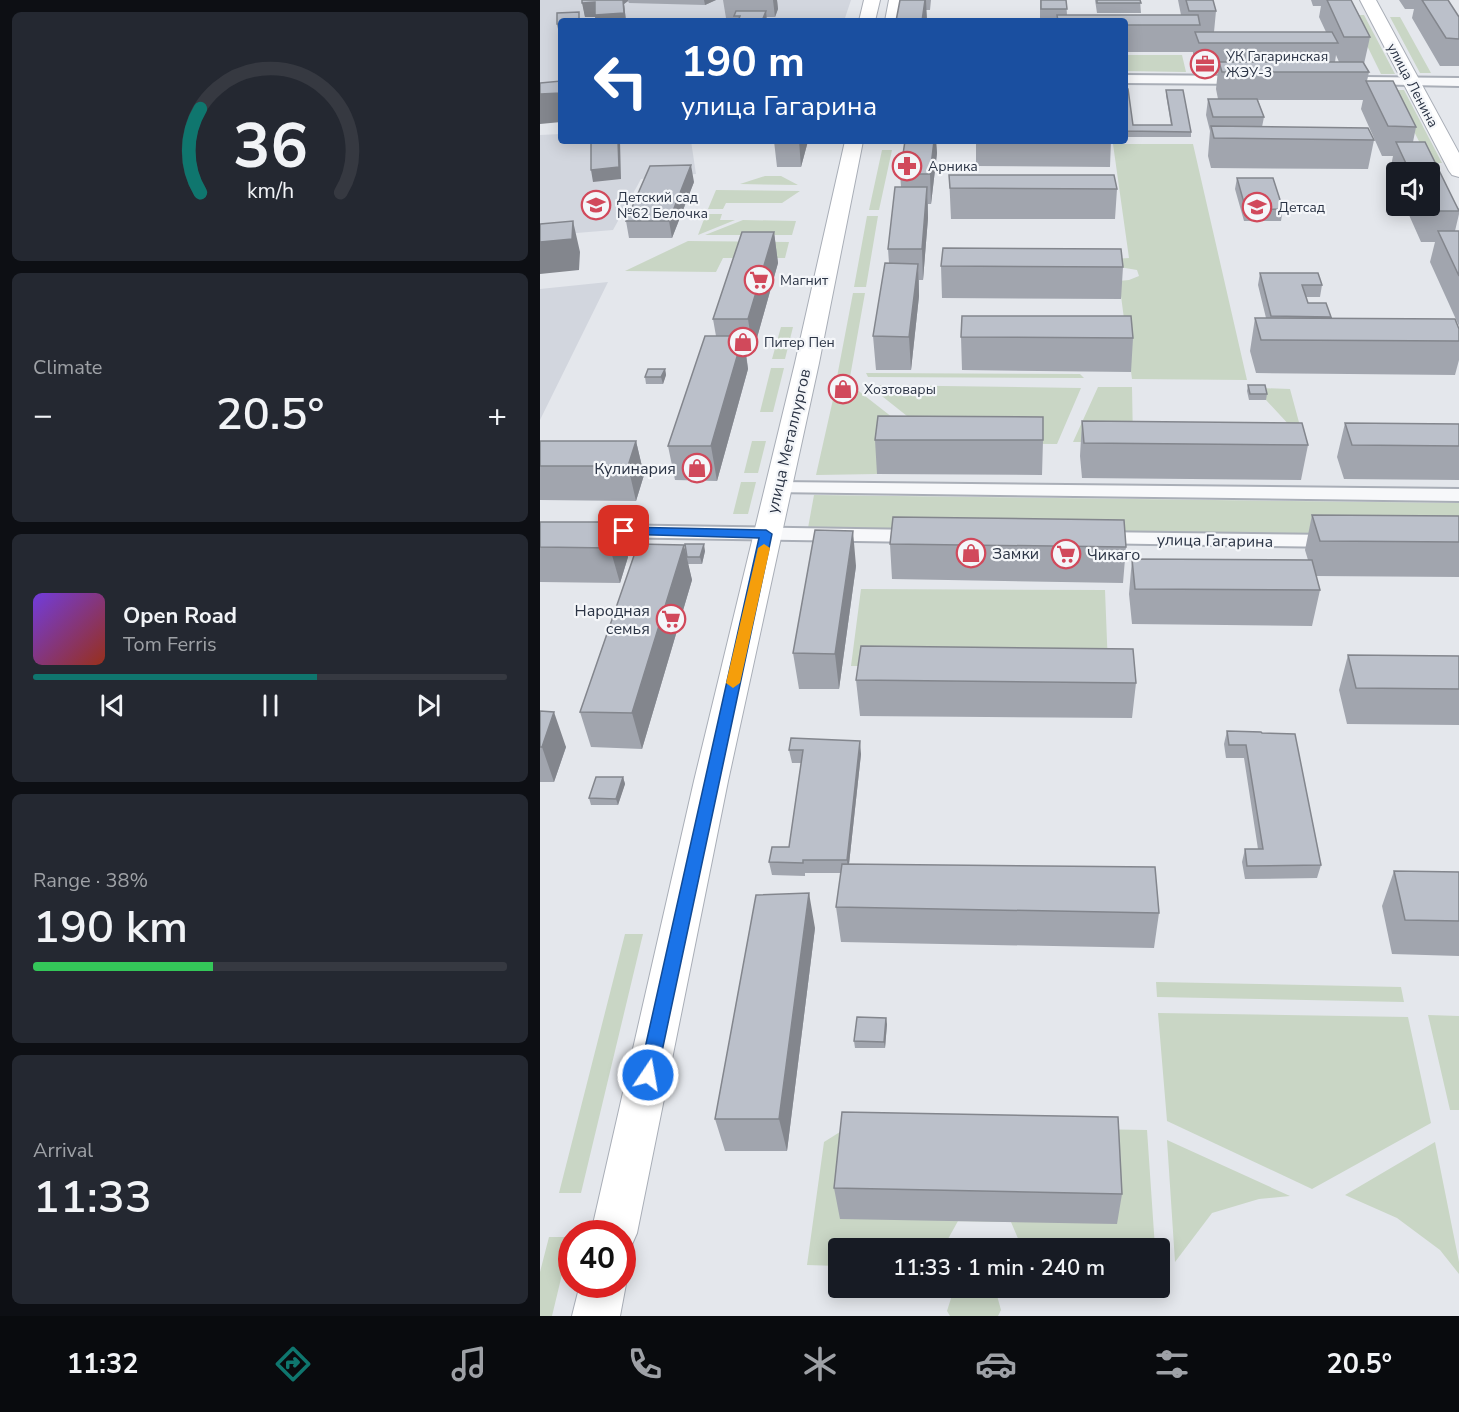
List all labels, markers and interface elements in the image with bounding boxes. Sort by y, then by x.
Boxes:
text: 190 m [681,34,805,91]
street label: улица Ленина [1382,40,1443,131]
icon: left [582,42,660,120]
place label: УК Гагаринская ЖЭУ-3 [1225,47,1328,82]
office icon: УК Гагаринская ЖЭУ-3 [1189,48,1221,80]
text: улица Гагарина [681,88,877,125]
text: 36 [233,105,307,190]
pharmacy icon: Арника [891,150,923,182]
place label: Арника [928,157,978,176]
map controls [1386,162,1440,216]
button: sound [1386,162,1440,216]
text: km/h [246,177,294,207]
place label: Детский сад №62 Белочка [617,188,708,223]
school or university icon: Детский сад №62 Белочка [580,189,612,221]
school or university icon: Детсад [1241,191,1273,223]
place label: Детсад [1278,198,1325,217]
supermarket icon: Магнит [743,264,775,296]
place label: Магнит [780,271,829,290]
shop icon: Питер Пен [727,326,759,358]
place label: Питер Пен [764,333,835,352]
text: Climate [33,354,102,381]
street label: улица Металлургов [762,366,816,516]
shop icon: Хозтовары [827,373,859,405]
place label: Хозтовары [864,380,936,399]
text: 20.5° [216,384,324,445]
text: − [33,393,53,438]
text: + [487,393,507,438]
shop icon: Кулинария [681,452,713,484]
place label: Кулинария [594,458,676,480]
pin [598,505,649,556]
icon: arrive [607,514,640,547]
street label: улица Гагарина [1157,529,1273,553]
shop icon: Замки [955,537,987,569]
supermarket icon: Чикаго [1050,538,1082,570]
place label: Замки [992,543,1039,565]
place label: Чикаго [1087,544,1140,566]
place label: Народная семья [575,600,650,640]
text: Open Road [123,601,237,631]
supermarket icon: Народная семья [655,603,687,635]
text: Tom Ferris [123,631,217,658]
icon: previous [96,689,129,722]
icon: pause [254,689,287,722]
icon: next [412,689,445,722]
text: Range · 38% [33,867,148,894]
text: 190 km [33,897,188,958]
position arrow [616,1043,680,1107]
text: Arrival [33,1137,93,1164]
text: 11:33 [33,1167,152,1228]
speed limit sign: 40 [558,1220,636,1298]
text: 11:33 · 1 min · 240 m [893,1253,1105,1283]
icon: directions [272,1343,314,1385]
icon: music [448,1343,490,1385]
icon: phone [624,1343,666,1385]
icon: climate [799,1343,841,1385]
icon: car [975,1343,1017,1385]
icon: filters [1151,1343,1193,1385]
text: 11:32 [67,1346,138,1383]
text: 20.5° [1327,1346,1392,1383]

